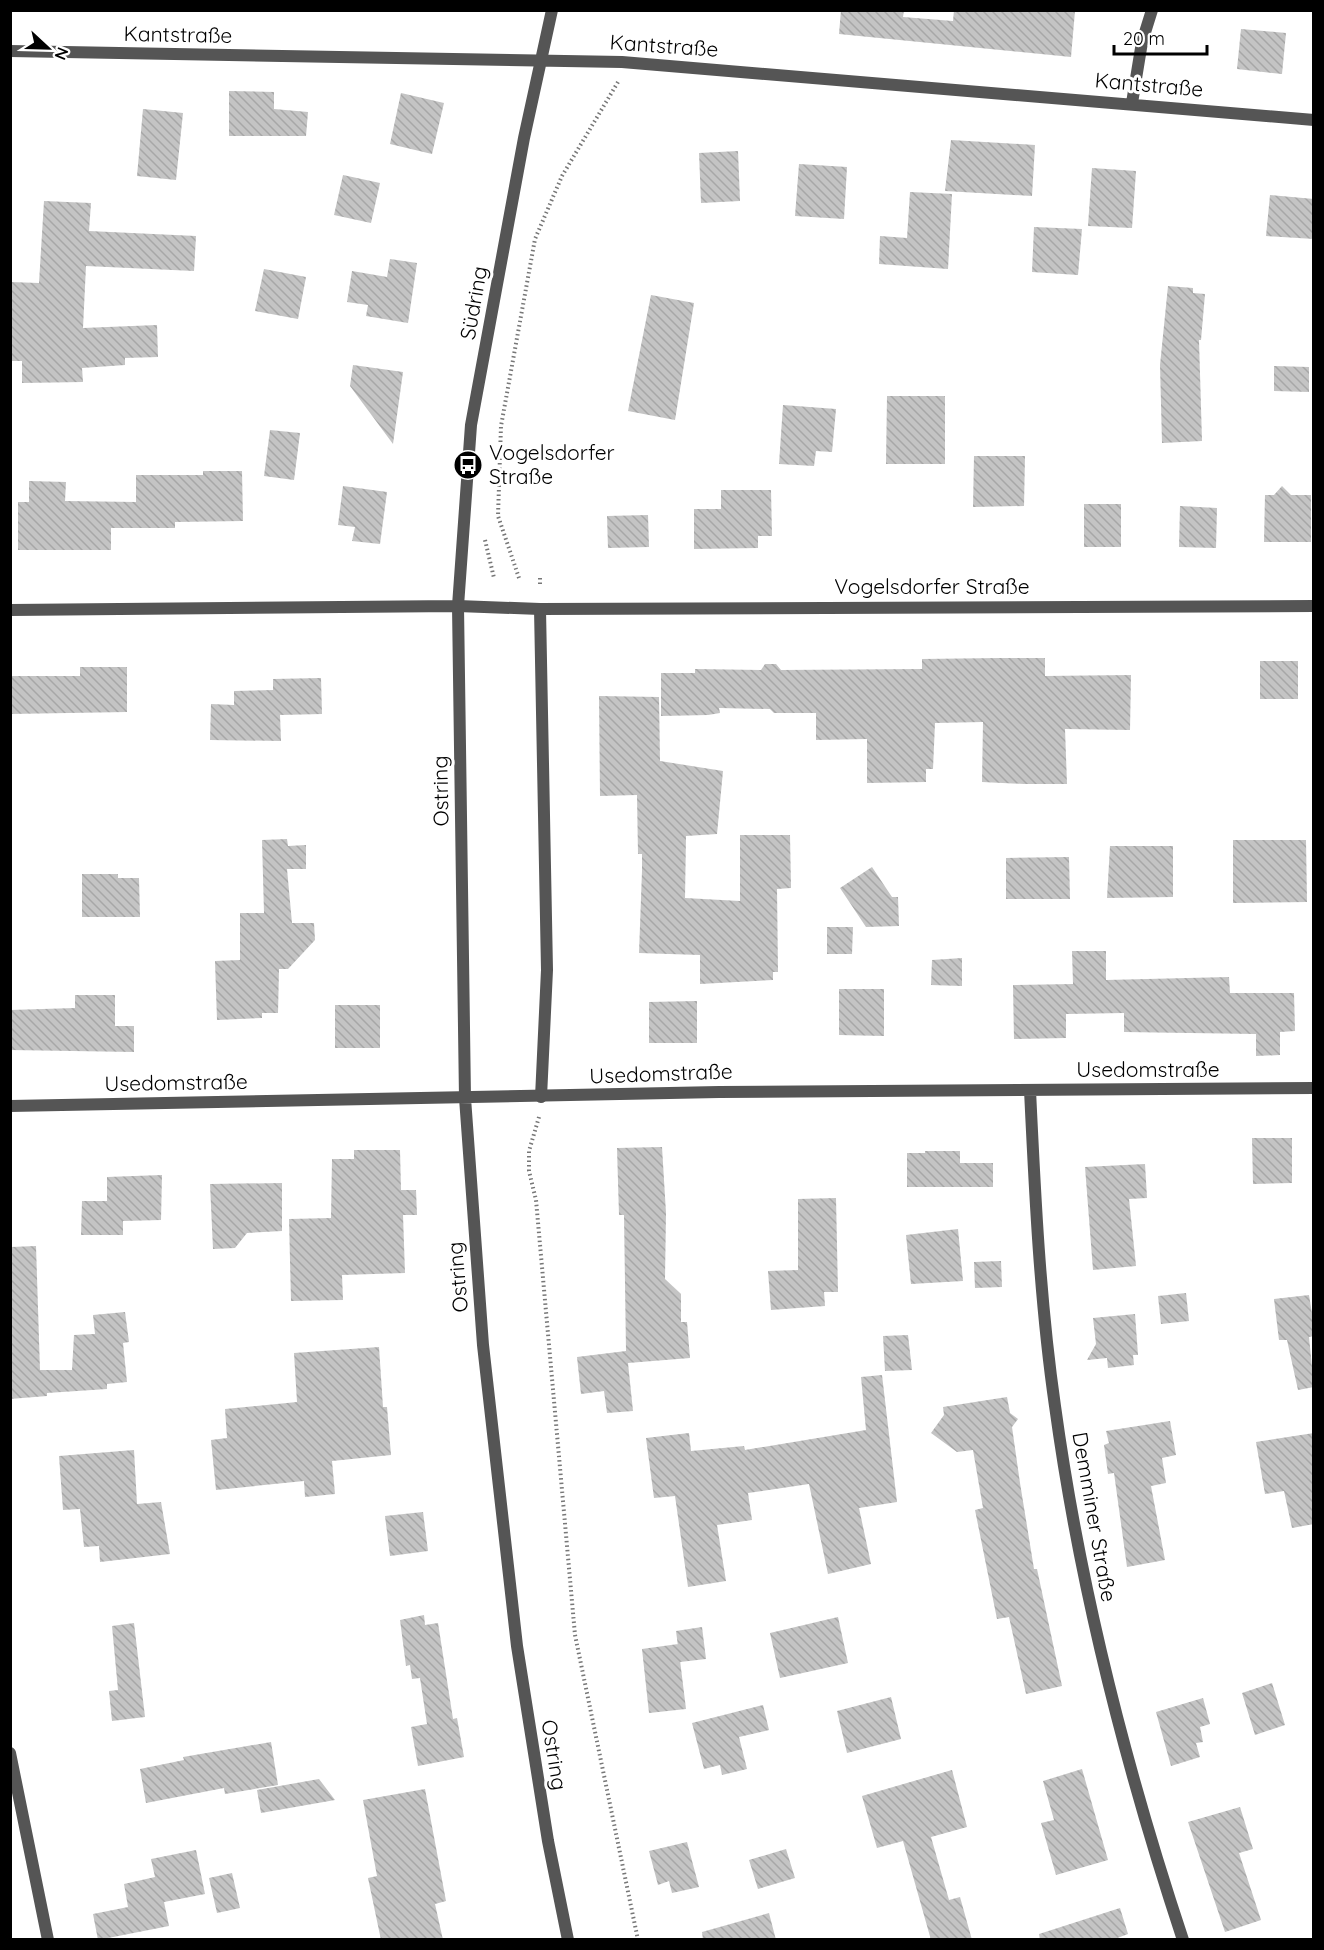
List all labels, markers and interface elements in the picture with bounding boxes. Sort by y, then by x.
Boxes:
north arrow [18,18,78,78]
scale bar [1114,18,1207,56]
street label: Kantstraße [123,20,233,48]
text: 20 m [1123,27,1165,50]
street label: Kantstraße [609,28,719,62]
text: N [50,44,73,63]
street label: Kantstraße [1094,66,1204,102]
street label: Südring [454,264,492,342]
place label: Vogelsdorfer Straße [489,439,615,489]
bus stop icon: Vogelsdorfer Straße [452,449,484,481]
street label: Vogelsdorfer Straße [834,573,1030,599]
street label: Ostring [426,755,454,827]
street label: Usedomstraße [1076,1056,1220,1082]
street label: Usedomstraße [589,1058,733,1088]
street label: Usedomstraße [104,1068,248,1096]
street label: Ostring [441,1241,473,1314]
street label: Demminer Straße [1067,1430,1123,1604]
street label: Ostring [537,1718,573,1792]

